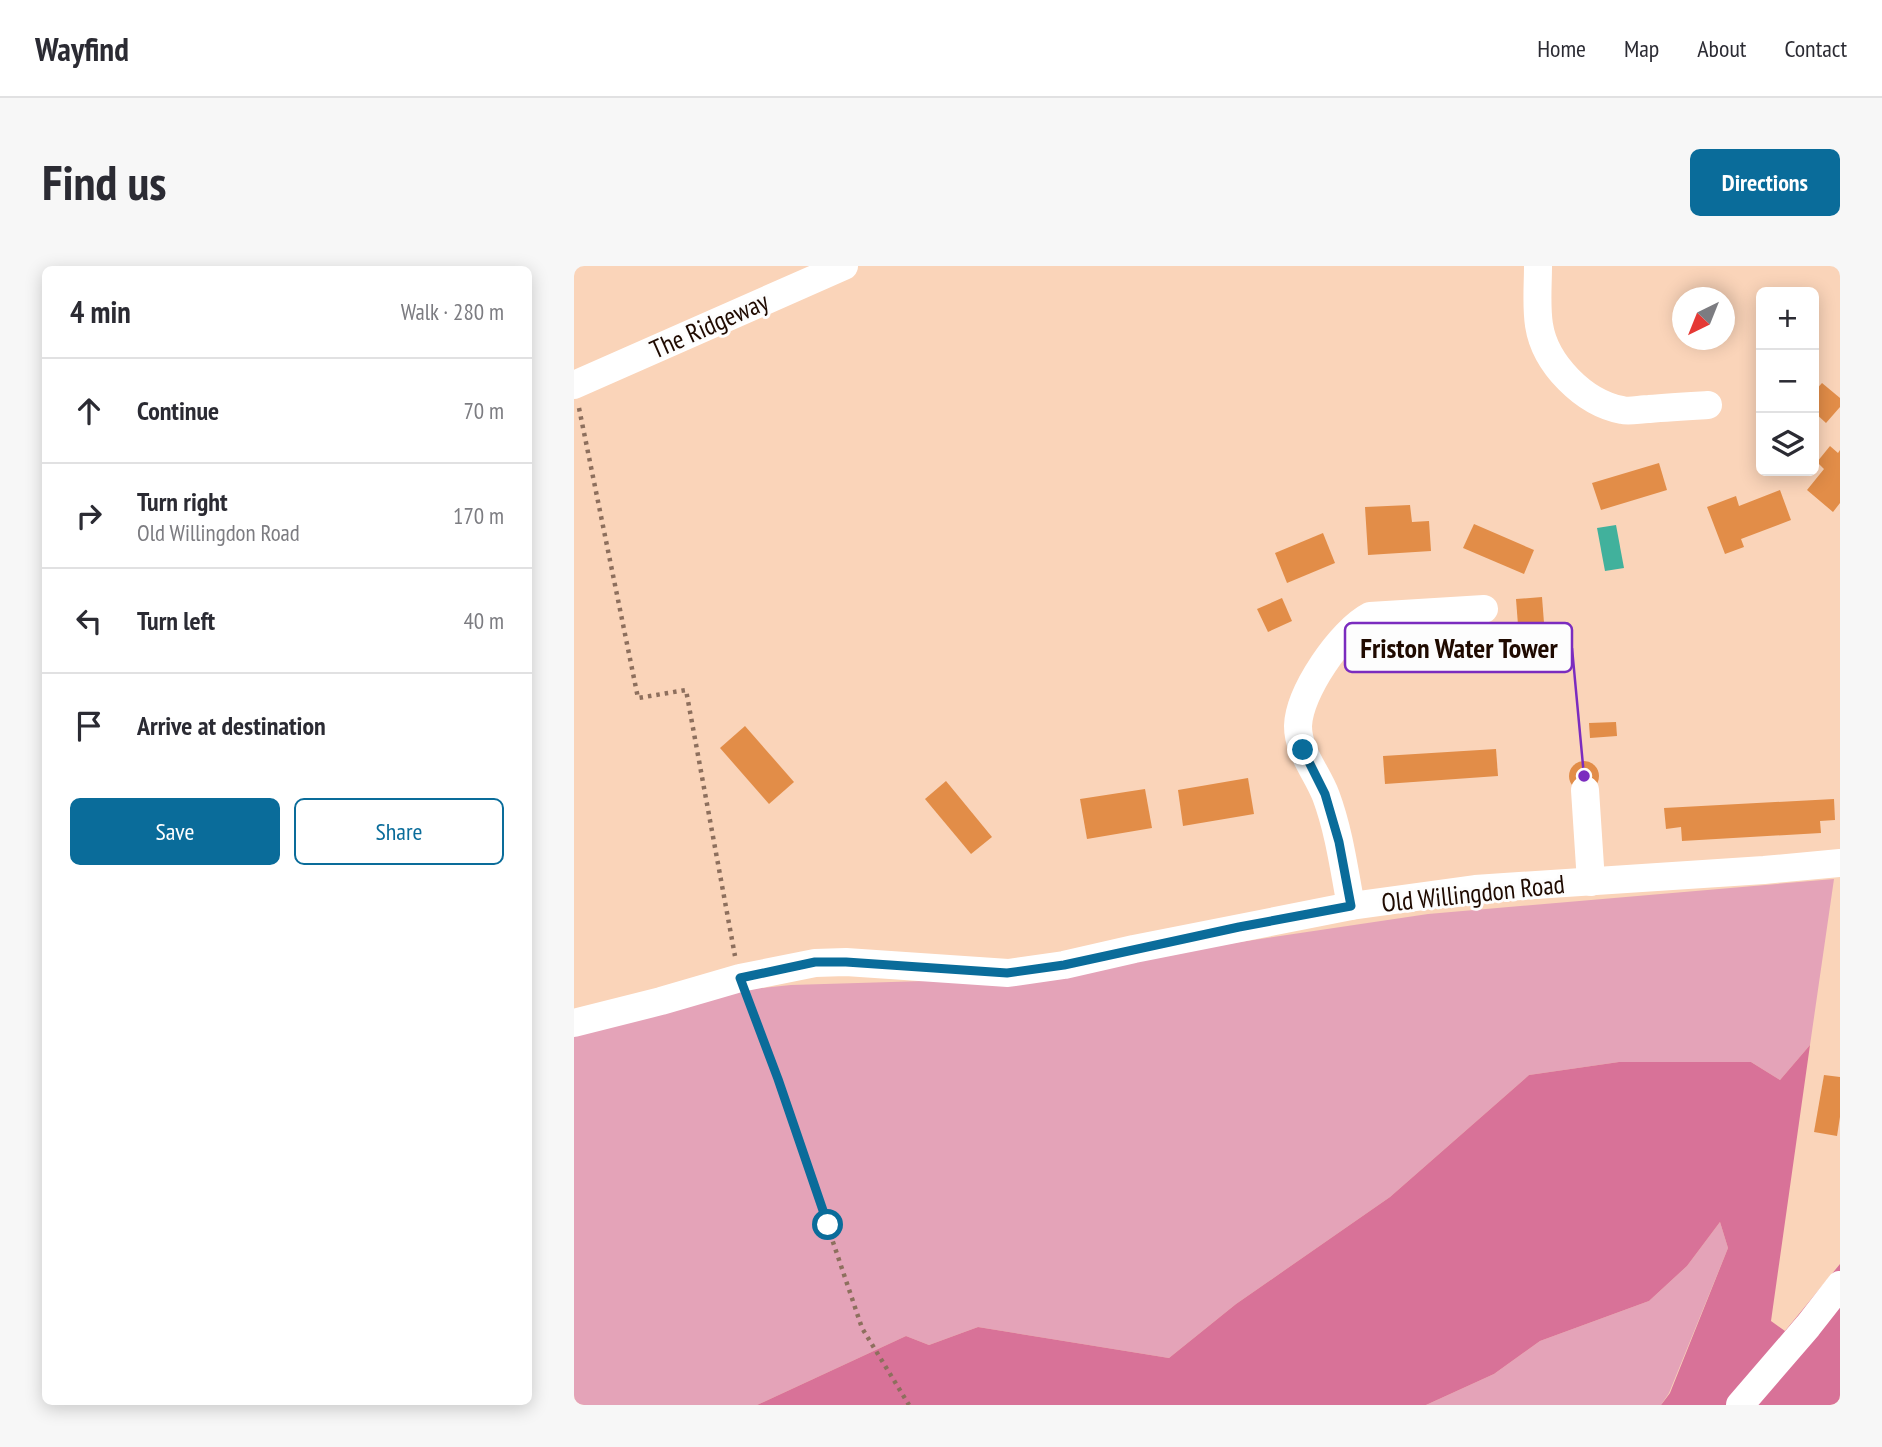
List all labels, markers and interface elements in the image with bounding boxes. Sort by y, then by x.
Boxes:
text: Wayfind [35,27,129,70]
text: Home [1537,33,1586,64]
text: Map [1624,33,1659,64]
text: About [1697,33,1746,64]
text: Contact [1784,33,1847,64]
button: Directions [1690,149,1840,216]
text: Find us [42,150,166,214]
street label: The Ridgeway [645,284,773,366]
north arrow [1672,287,1735,350]
map controls [1756,287,1819,476]
button: + [1756,287,1819,350]
text: 4 min [70,292,131,331]
text: Walk · 280 m [401,297,504,326]
button: − [1756,350,1819,413]
icon: ahead [70,392,108,430]
text: Continue [137,394,219,427]
text: 70 m [463,396,504,425]
button: layers [1756,413,1819,476]
text: Turn right [137,485,228,518]
icon: right [70,497,108,535]
text: 170 m [453,501,504,530]
text: Old Willingdon Road [137,518,300,547]
icon: left [70,602,108,640]
text: Turn left [137,604,215,637]
text: 40 m [463,606,504,635]
callout: Friston Water Tower [1345,623,1572,672]
text: Friston Water Tower [1360,629,1558,666]
icon: arrive [70,707,108,745]
text: Arrive at destination [137,709,326,742]
route end [1287,734,1318,765]
button: Save [70,798,280,865]
button: Share [294,798,504,865]
street label: Old Willingdon Road [1380,867,1566,919]
route start [812,1209,843,1240]

